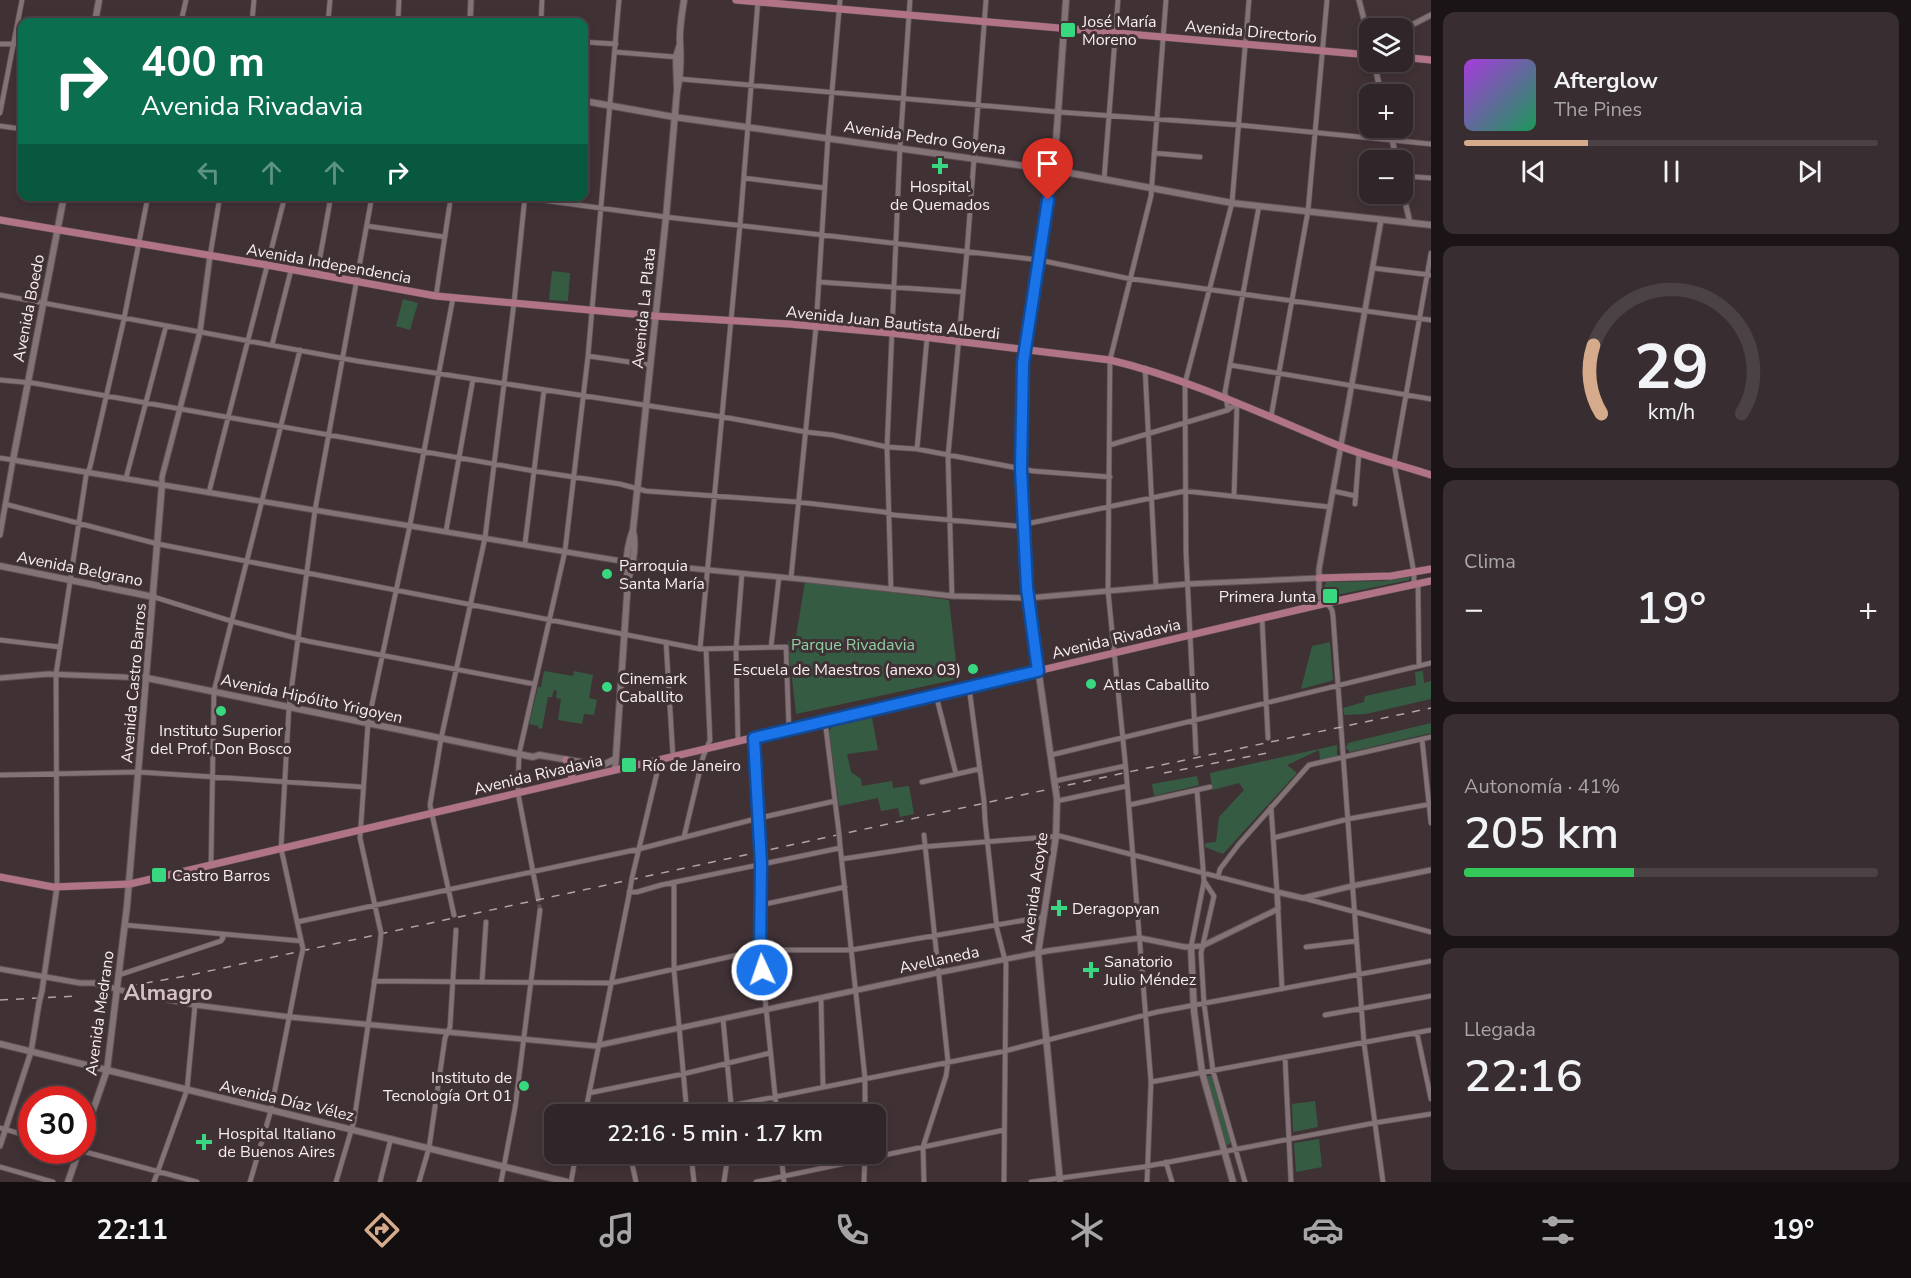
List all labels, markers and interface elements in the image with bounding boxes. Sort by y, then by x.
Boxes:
place label: José María Moreno [1081,11,1156,51]
street label: Avenida Directorio [1184,15,1318,49]
map controls [1359,18,1413,204]
button: layers [1359,18,1413,72]
marker: José María Moreno [1059,21,1077,39]
text: 400 m [141,34,265,91]
icon: right [42,42,120,120]
text: Afterglow [1554,66,1658,96]
button: + [1359,84,1413,138]
text: Avenida Rivadavia [141,88,363,125]
text: The Pines [1554,96,1642,123]
street label: Avenida Pedro Goyena [842,116,1007,160]
pin [1022,138,1073,200]
icon: arrive [1031,147,1064,180]
button: − [1359,150,1413,204]
icon: previous [1517,155,1550,188]
icon: pause [1655,155,1688,188]
icon: next [1793,155,1826,188]
icon: left [192,156,225,189]
icon: ahead [255,156,288,189]
icon: ahead [318,156,351,189]
icon: right [381,156,414,189]
marker: Hospital de Quemados [931,157,949,175]
place label: Hospital de Quemados [890,176,990,216]
street label: Avenida Independencia [245,239,413,289]
street label: Avenida La Plata [627,247,661,370]
street label: Avenida Boedo [8,252,50,364]
street label: Avenida Juan Bautista Alberdi [785,301,1001,345]
text: 29 [1634,325,1708,410]
text: km/h [1647,397,1695,427]
street label: Avenida Belgrano [15,546,145,592]
text: Clima [1464,548,1516,575]
place label: Parroquia Santa María [619,555,705,595]
marker: Parroquia Santa María [600,567,614,581]
text: 19° [1636,578,1706,639]
place label: Primera Junta [1219,586,1316,608]
marker: Primera Junta [1321,587,1339,605]
text: − [1464,587,1484,632]
text: + [1858,587,1878,632]
street label: Avenida Castro Barros [116,602,152,764]
street label: Avenida Rivadavia [1050,613,1183,665]
park label: Parque Rivadavia [791,634,915,656]
place label: Escuela de Maestros (anexo 03) [733,659,961,681]
marker: Escuela de Maestros (anexo 03) [966,662,980,676]
place label: Cinemark Caballito [619,668,688,708]
street label: Avenida Hipólito Yrigoyen [219,669,405,729]
place label: Atlas Caballito [1103,674,1210,696]
marker: Atlas Caballito [1084,677,1098,691]
marker: Cinemark Caballito [600,680,614,694]
marker: Instituto Superior del Prof. Don Bosco [214,704,228,718]
place label: Instituto Superior del Prof. Don Bosco [150,720,292,760]
street label: Avenida Rivadavia [472,749,605,801]
place label: Río de Janeiro [642,755,741,777]
marker: Río de Janeiro [620,756,638,774]
text: Autonomía · 41% [1464,773,1620,800]
text: 205 km [1464,803,1619,864]
street label: Avenida Acoyte [1016,831,1054,945]
place label: Castro Barros [172,865,270,887]
marker: Castro Barros [150,866,168,884]
place label: Deragopyan [1072,898,1160,920]
marker: Deragopyan [1050,899,1068,917]
position arrow [730,938,794,1002]
street label: Avellaneda [897,941,981,979]
street label: Avenida Medrano [80,949,120,1077]
place label: Sanatorio Julio Méndez [1103,951,1196,991]
marker: Sanatorio Julio Méndez [1082,961,1100,979]
district label: Almagro [123,978,213,1008]
text: Llegada [1464,1016,1536,1043]
text: 22:16 [1464,1046,1583,1107]
place label: Instituto de Tecnología Ort 01 [383,1067,512,1107]
street label: Avenida Díaz Vélez [217,1075,356,1127]
marker: Instituto de Tecnología Ort 01 [517,1079,531,1093]
speed limit sign: 30 [18,1086,96,1164]
text: 22:16 · 5 min · 1.7 km [607,1119,823,1149]
place label: Hospital Italiano de Buenos Aires [218,1123,336,1163]
marker: Hospital Italiano de Buenos Aires [195,1133,213,1151]
icon: directions [361,1209,403,1251]
icon: music [596,1209,638,1251]
icon: phone [831,1209,873,1251]
icon: climate [1066,1209,1108,1251]
icon: car [1302,1209,1344,1251]
icon: filters [1537,1209,1579,1251]
text: 22:11 [97,1212,168,1249]
text: 19° [1772,1212,1814,1249]

